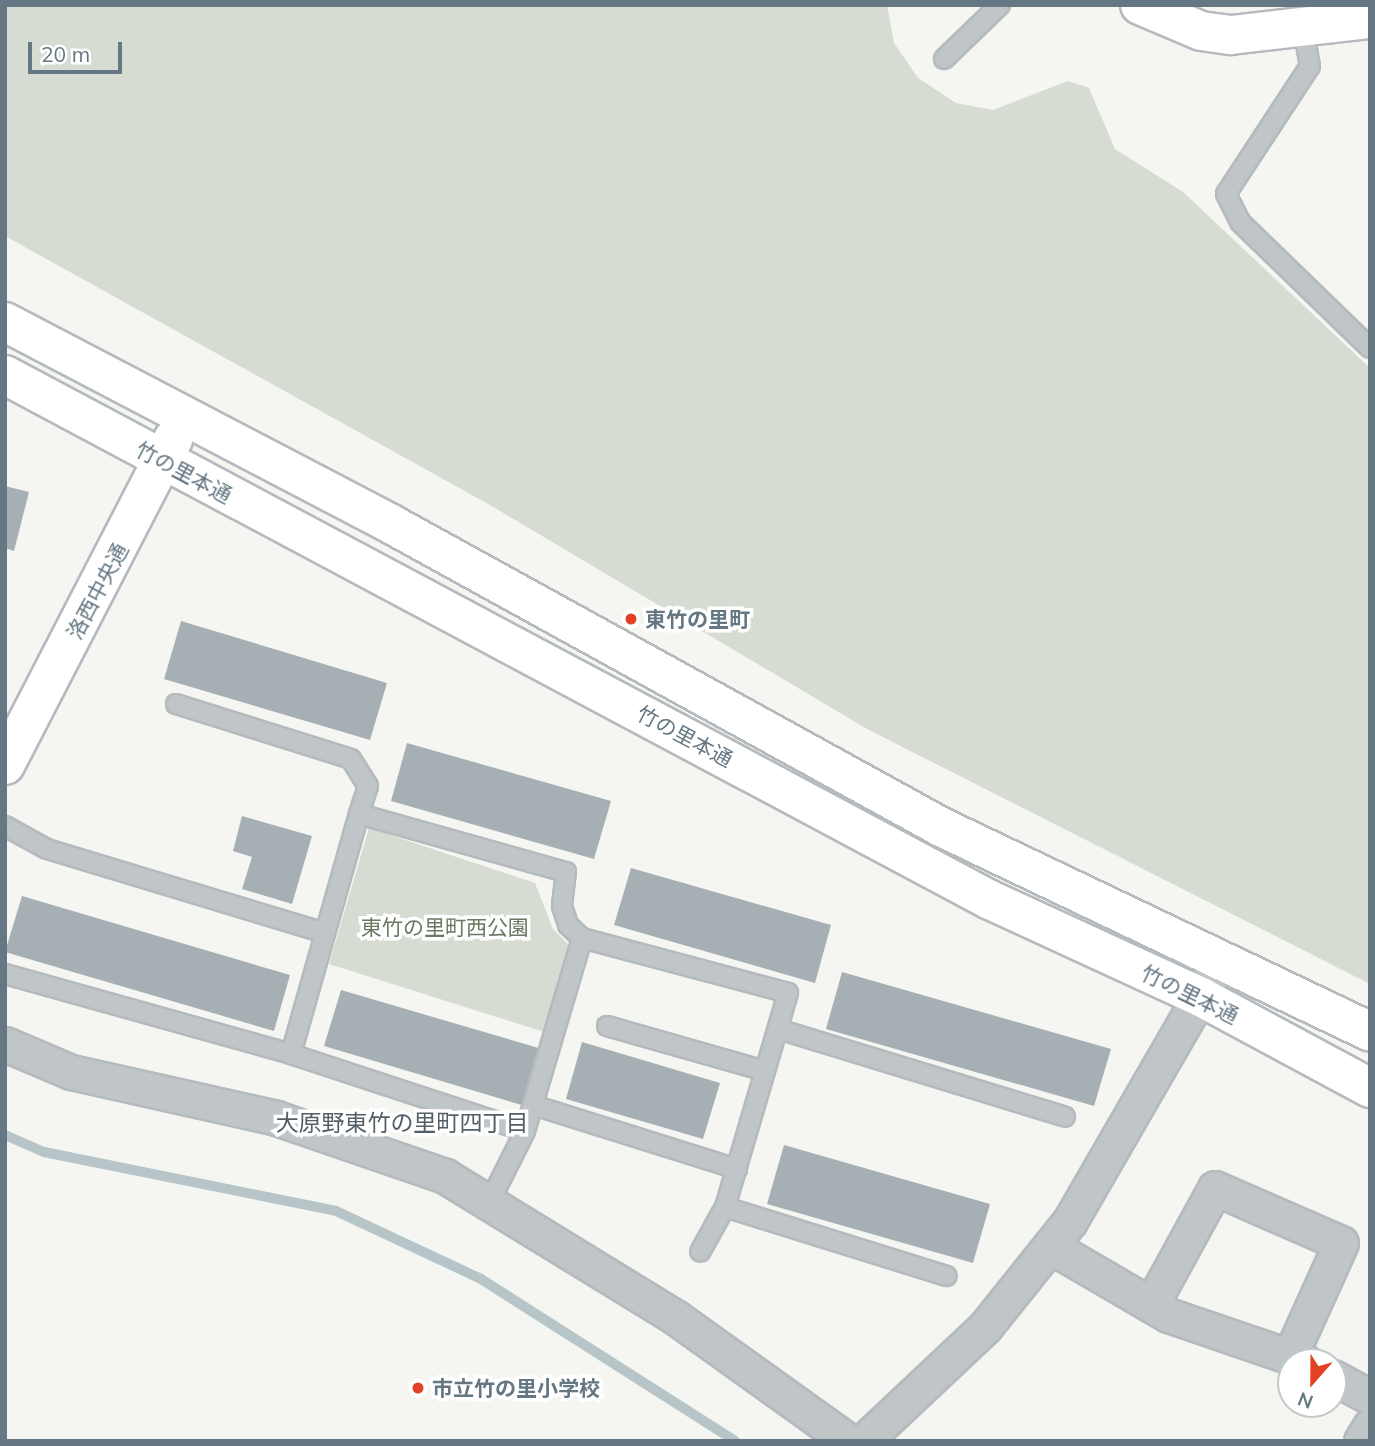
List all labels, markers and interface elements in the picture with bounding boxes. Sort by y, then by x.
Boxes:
scale bar [32,28,126,72]
text: 20 m [41,41,90,67]
street label: 竹の里本通 [132,436,236,508]
street label: 洛西中央通 [61,539,133,643]
place label: 東竹の里町 [645,606,750,632]
marker: 東竹の里町 [623,611,639,627]
street label: 竹の里本通 [633,700,737,772]
park label: 東竹の里町西公園 [361,914,529,940]
street label: 竹の里本通 [1137,960,1243,1028]
district label: 大原野東竹の里町四丁目 [276,1109,528,1137]
north arrow [1277,1348,1347,1418]
place label: 市立竹の里小学校 [432,1375,600,1401]
marker: 市立竹の里小学校 [410,1380,426,1396]
text: N [1294,1387,1316,1415]

